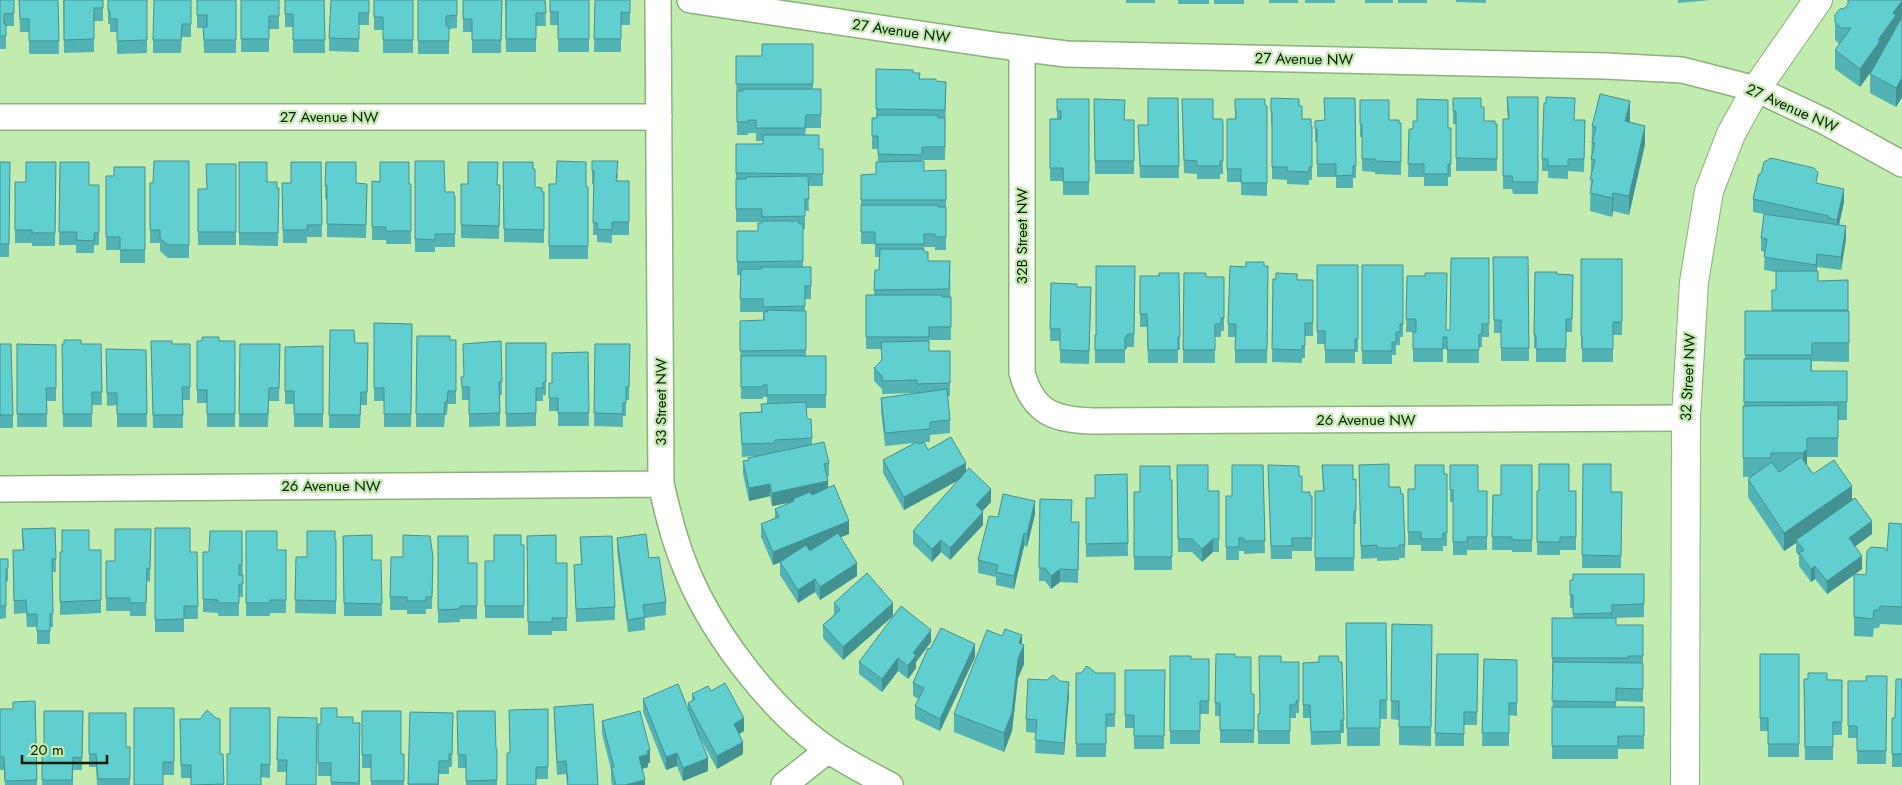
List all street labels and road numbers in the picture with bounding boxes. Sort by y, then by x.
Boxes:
street label: 27 Avenue NW [851,13,951,49]
street label: 27 Avenue NW [1255,47,1354,71]
street label: 27 Avenue NW [1742,78,1842,138]
street label: 27 Avenue NW [280,106,378,128]
street label: 32B Street NW [1011,188,1033,284]
street label: 32 Street NW [1675,332,1701,422]
street label: 33 Street NW [650,358,672,446]
street label: 26 Avenue NW [1316,409,1416,431]
street label: 26 Avenue NW [281,475,381,497]

